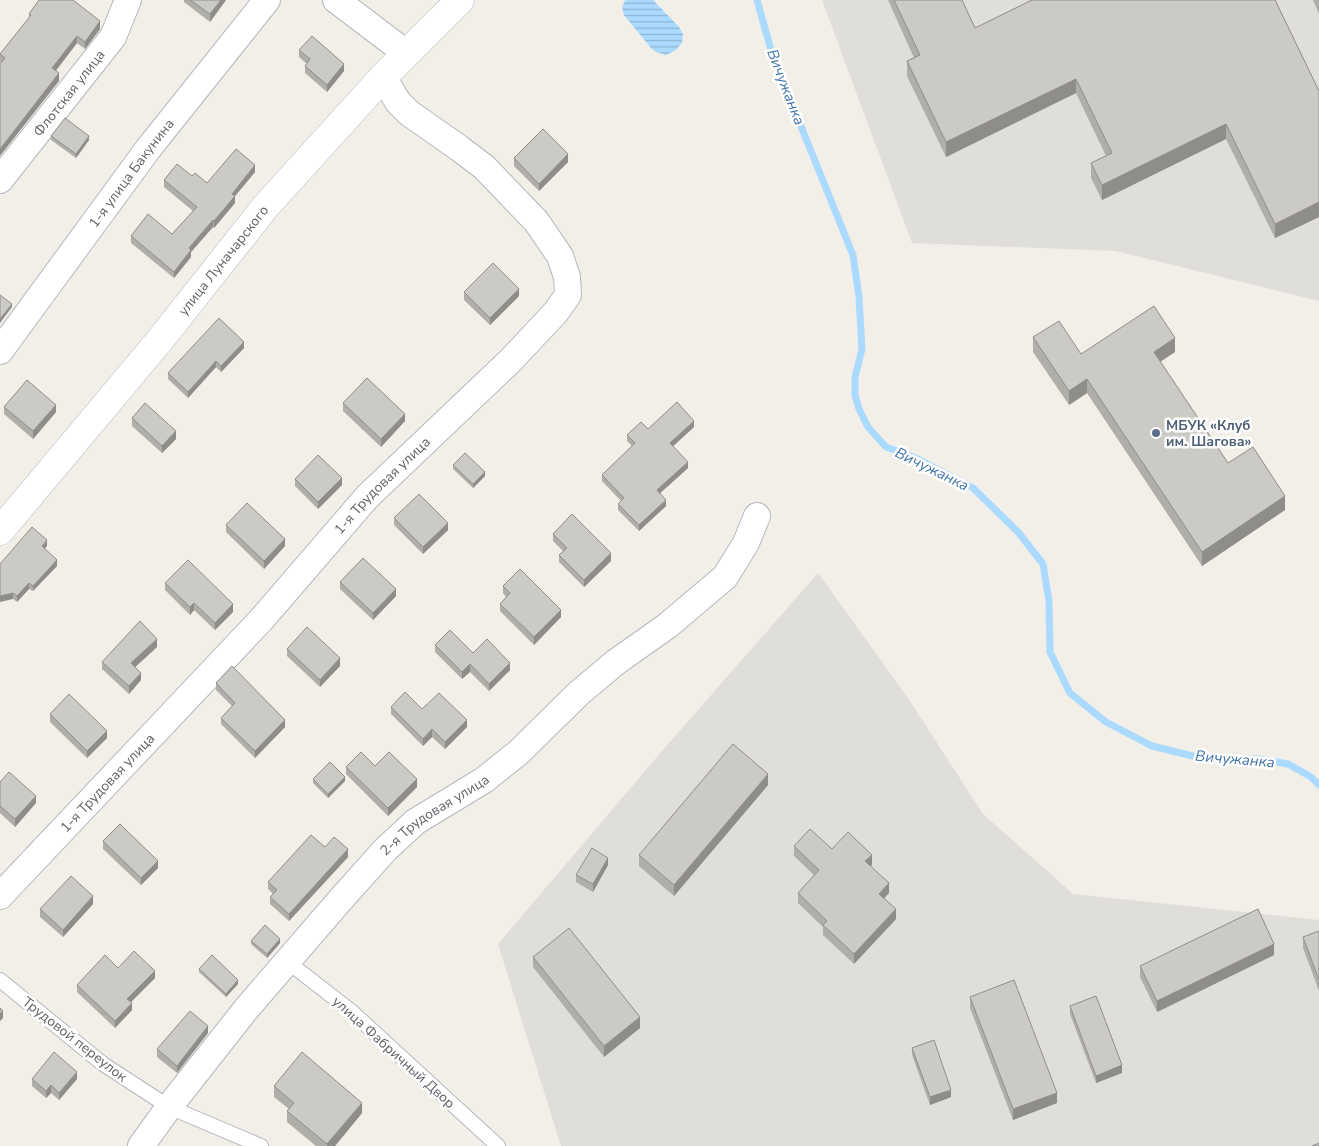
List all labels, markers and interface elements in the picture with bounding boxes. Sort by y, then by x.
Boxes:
street label: Флотская улица [29,46,109,141]
water label: Вичужанка [762,46,810,128]
street label: 1-я улица Бакунина [84,115,179,232]
street label: улица Луначарского [174,201,273,320]
place label: МБУК «Клуб им. Шагова» [1166,416,1252,451]
marker: МБУК «Клуб им. Шагова» [1150,427,1162,439]
street label: 1-я Трудовая улица [330,433,435,539]
water label: Вичужанка [892,443,972,495]
street label: 1-я Трудовая улица [56,729,159,837]
water label: Вичужанка [1194,746,1276,772]
street label: 2-я Трудовая улица [376,770,494,860]
street label: Трудовой переулок [18,992,132,1087]
street label: улица Фабричный Двор [328,992,459,1113]

